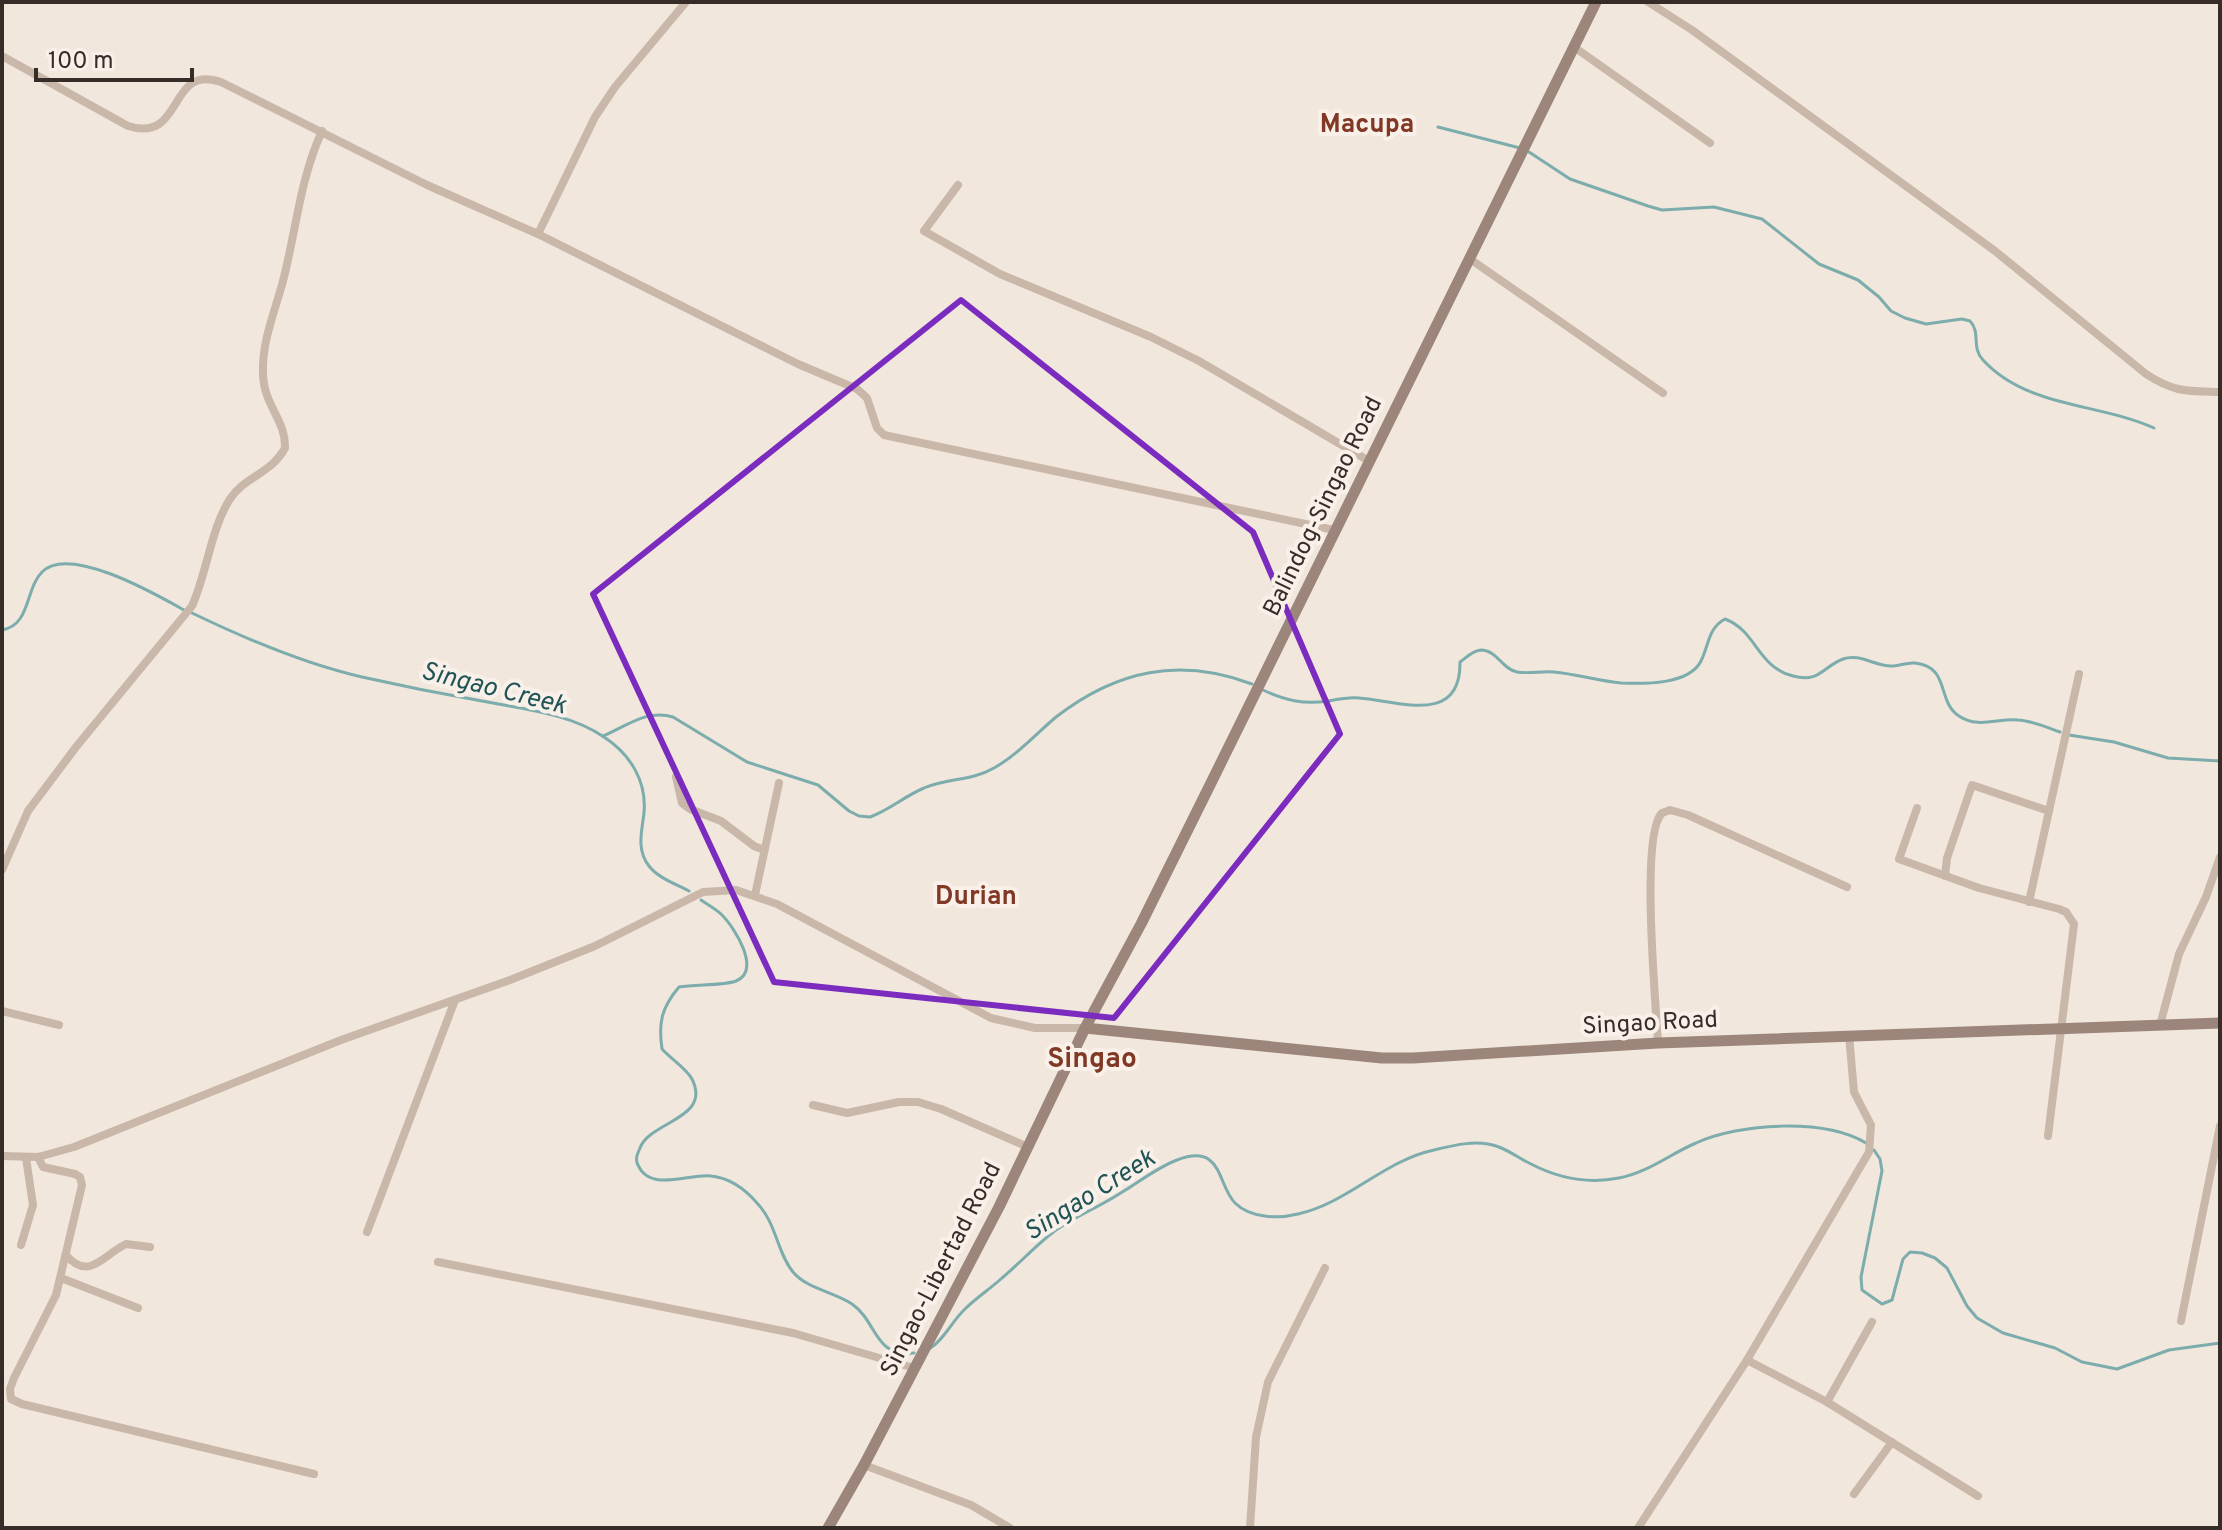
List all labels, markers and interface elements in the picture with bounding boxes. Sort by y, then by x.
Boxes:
scale bar [36,32,192,82]
text: 100 m [48,47,114,77]
district label: Macupa [1320,109,1414,142]
street label: Balindog-Singao Road [1258,392,1390,622]
water label: Singao Creek [417,655,570,724]
district label: Durian [935,881,1017,914]
street label: Singao Road [1582,1005,1719,1043]
district label: Singao [1047,1042,1137,1078]
water label: Singao Creek [1019,1142,1163,1249]
street label: Singao-Libertad Road [875,1158,1009,1382]

